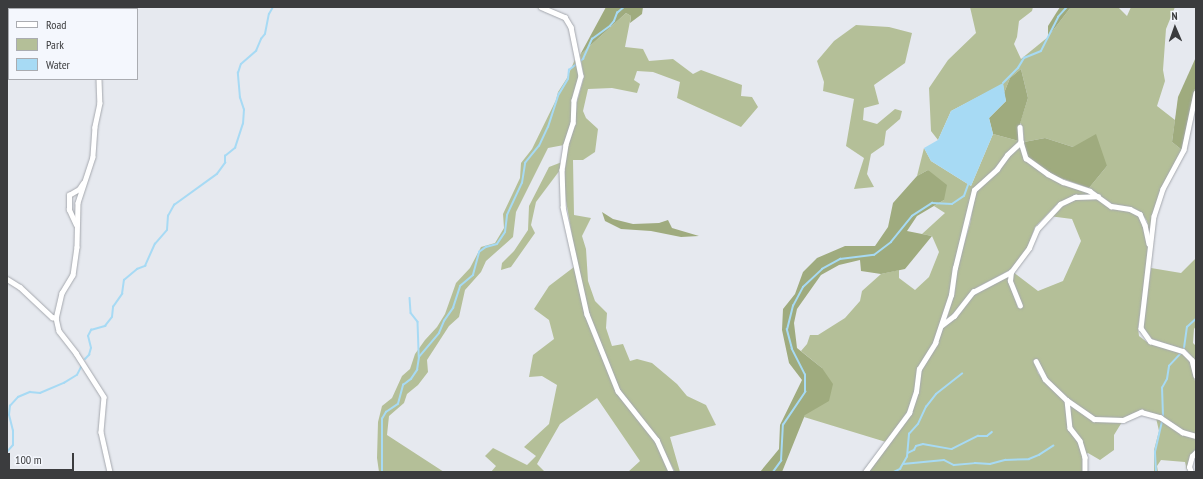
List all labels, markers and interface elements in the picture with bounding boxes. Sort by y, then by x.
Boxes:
legend [8,8,138,80]
north arrow [1155,8,1195,48]
text: N [1171,9,1178,23]
text: Road [46,17,66,32]
text: Park [46,37,64,52]
text: Water [46,57,70,72]
scale bar [10,445,76,471]
text: 100 m [15,452,42,467]

